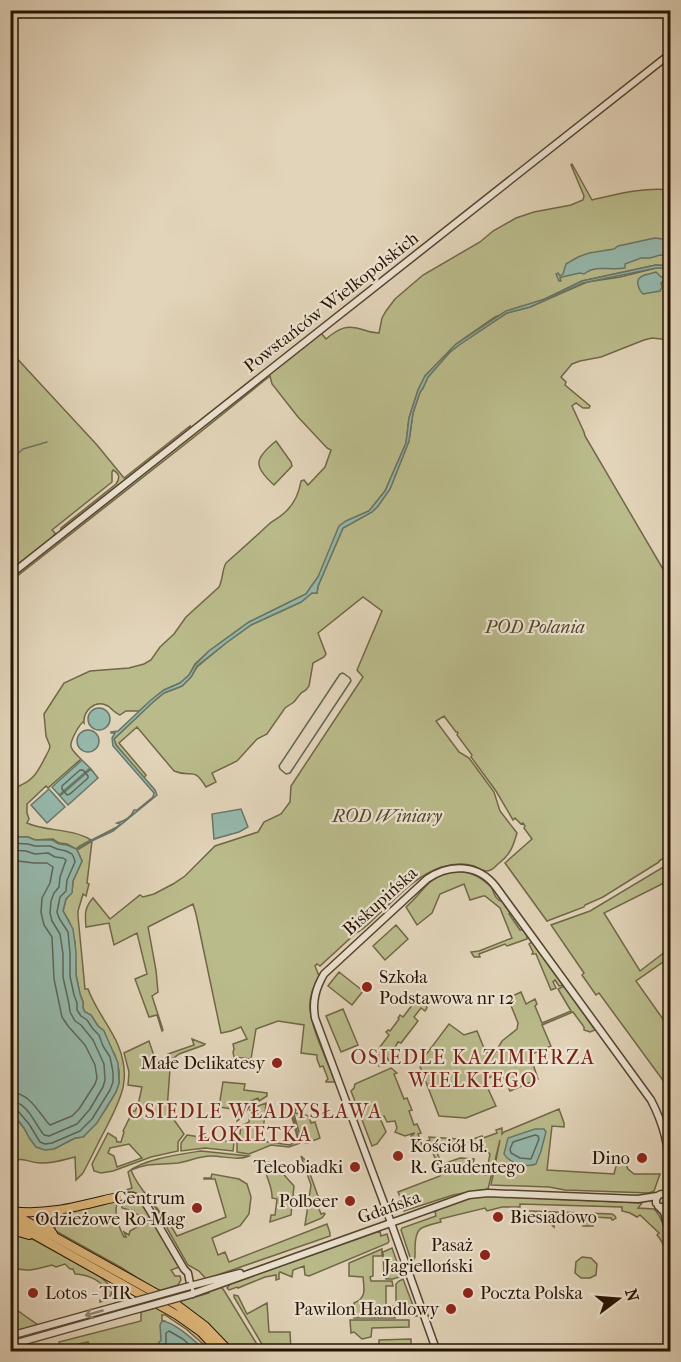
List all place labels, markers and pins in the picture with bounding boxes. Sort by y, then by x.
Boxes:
place label: Szkoła Podstawowa nr 12 [379,967,514,1009]
marker: Szkoła Podstawowa nr 12 [360,980,374,994]
place label: Małe Delikatesy [141,1053,266,1074]
marker: Małe Delikatesy [270,1056,284,1070]
place label: Kościół bł. R. Gaudentego [410,1136,525,1178]
place label: Dino [591,1148,630,1169]
marker: Kościół bł. R. Gaudentego [391,1149,405,1163]
marker: Dino [635,1151,649,1165]
place label: Teleobiadki [253,1157,344,1178]
marker: Teleobiadki [348,1160,362,1174]
place label: Centrum Odzieżowe Ro-Mag [35,1188,185,1230]
place label: Polbeer [279,1191,338,1212]
marker: Polbeer [343,1194,357,1208]
marker: Centrum Odzieżowe Ro-Mag [190,1201,204,1215]
place label: Biesiadowo [510,1207,597,1228]
marker: Biesiadowo [491,1210,505,1224]
place label: Pasaż Jagielloński [382,1235,474,1277]
marker: Pasaż Jagielloński [478,1248,492,1262]
place label: Lotos - TIR [45,1283,133,1304]
place label: Poczta Polska [480,1283,583,1304]
marker: Lotos - TIR [26,1286,40,1300]
marker: Poczta Polska [461,1286,475,1300]
place label: Pawilon Handlowy [294,1299,440,1320]
marker: Pawilon Handlowy [444,1302,458,1316]

